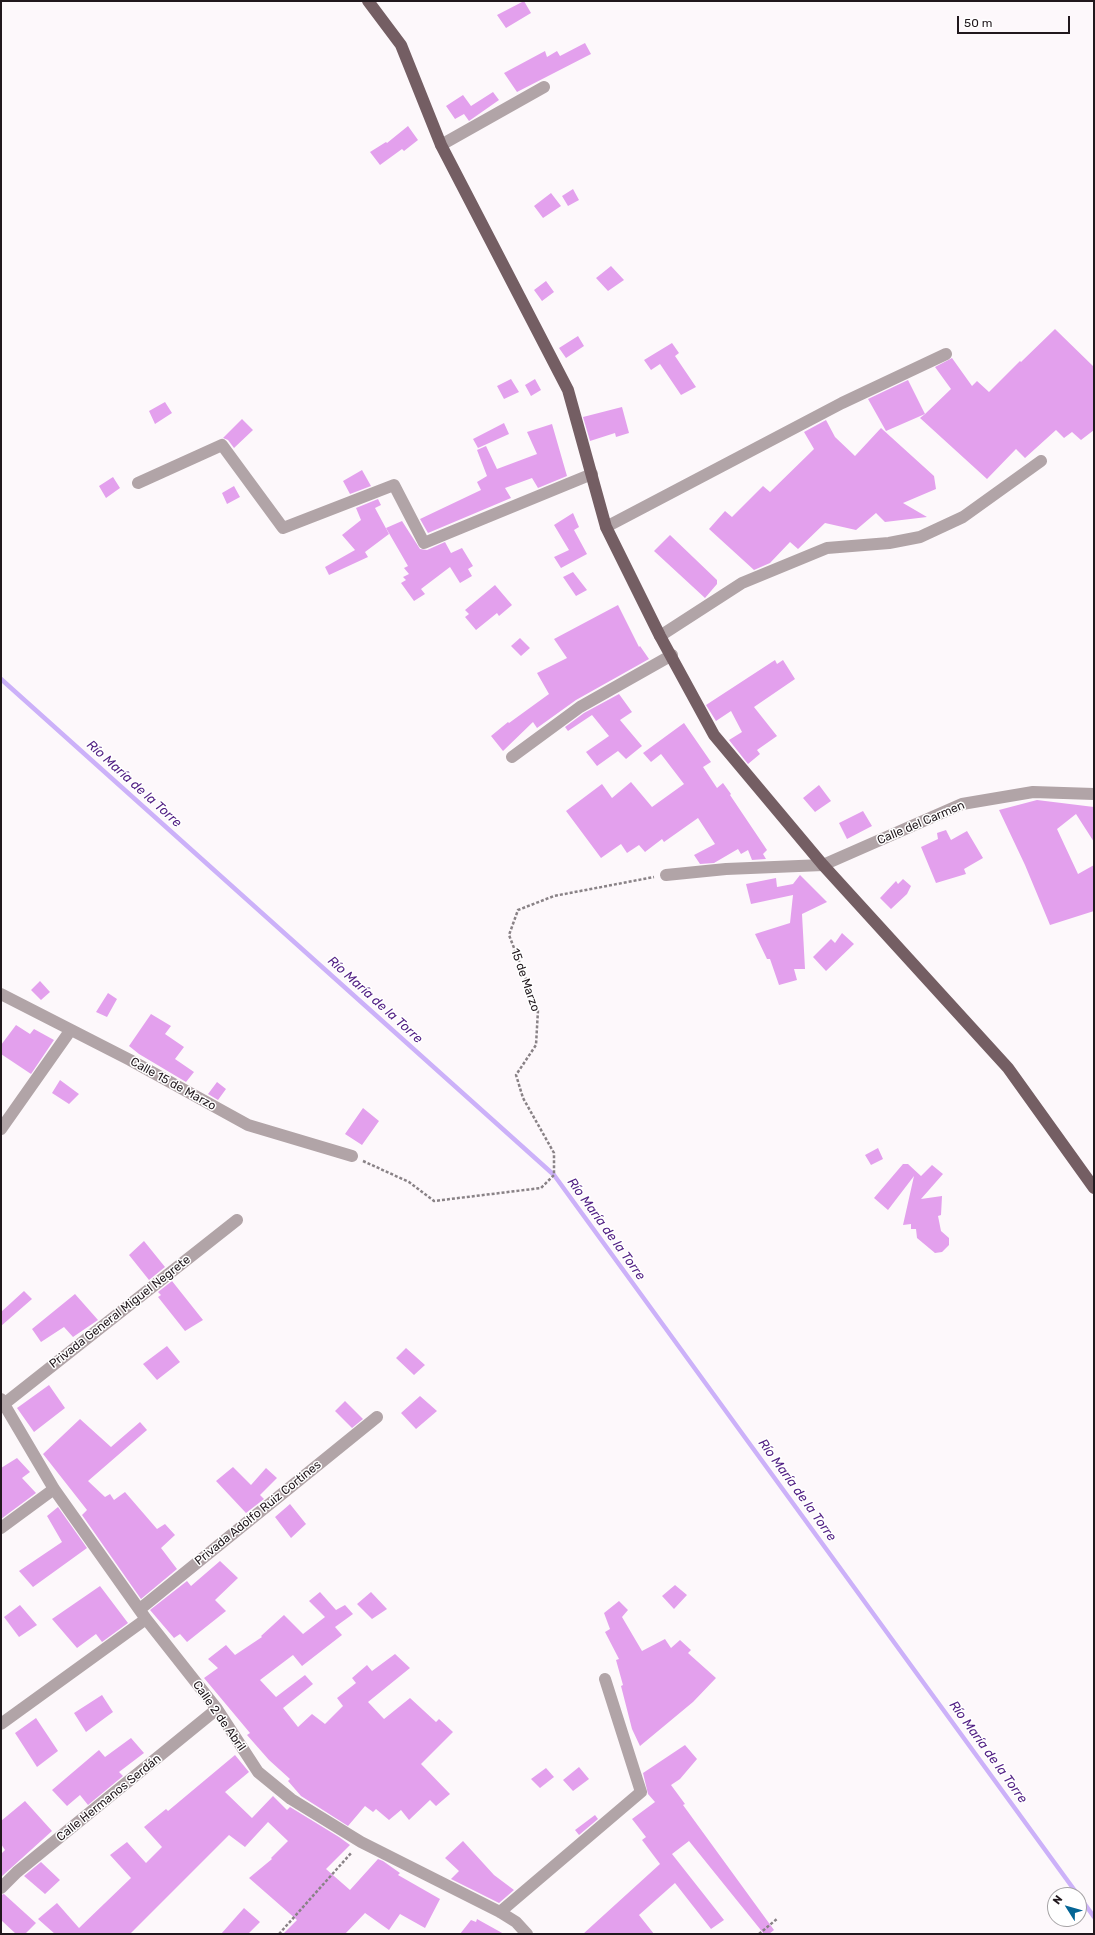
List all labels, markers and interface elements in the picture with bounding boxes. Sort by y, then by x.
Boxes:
scale bar [959,8,1072,34]
text: 50 m [964,16,992,30]
water label: Río María de la Torre [83,737,185,831]
street label: Calle del Carmen [875,798,967,848]
street label: 15 de Marzo [508,947,542,1013]
water label: Río María de la Torre [324,953,426,1047]
street label: Calle 15 de Marzo [128,1054,218,1114]
water label: Río María de la Torre [564,1175,648,1283]
street label: Privada General Miguel Negrete [47,1252,193,1372]
water label: Río María de la Torre [755,1436,839,1544]
street label: Privada Adolfo Ruiz Cortines [192,1458,324,1568]
street label: Calle 2 de Abril [189,1678,249,1754]
water label: Río María de la Torre [946,1698,1030,1806]
street label: Calle Hermanos Serdán [54,1751,164,1845]
north arrow [1047,1887,1087,1927]
text: N [1050,1893,1065,1907]

